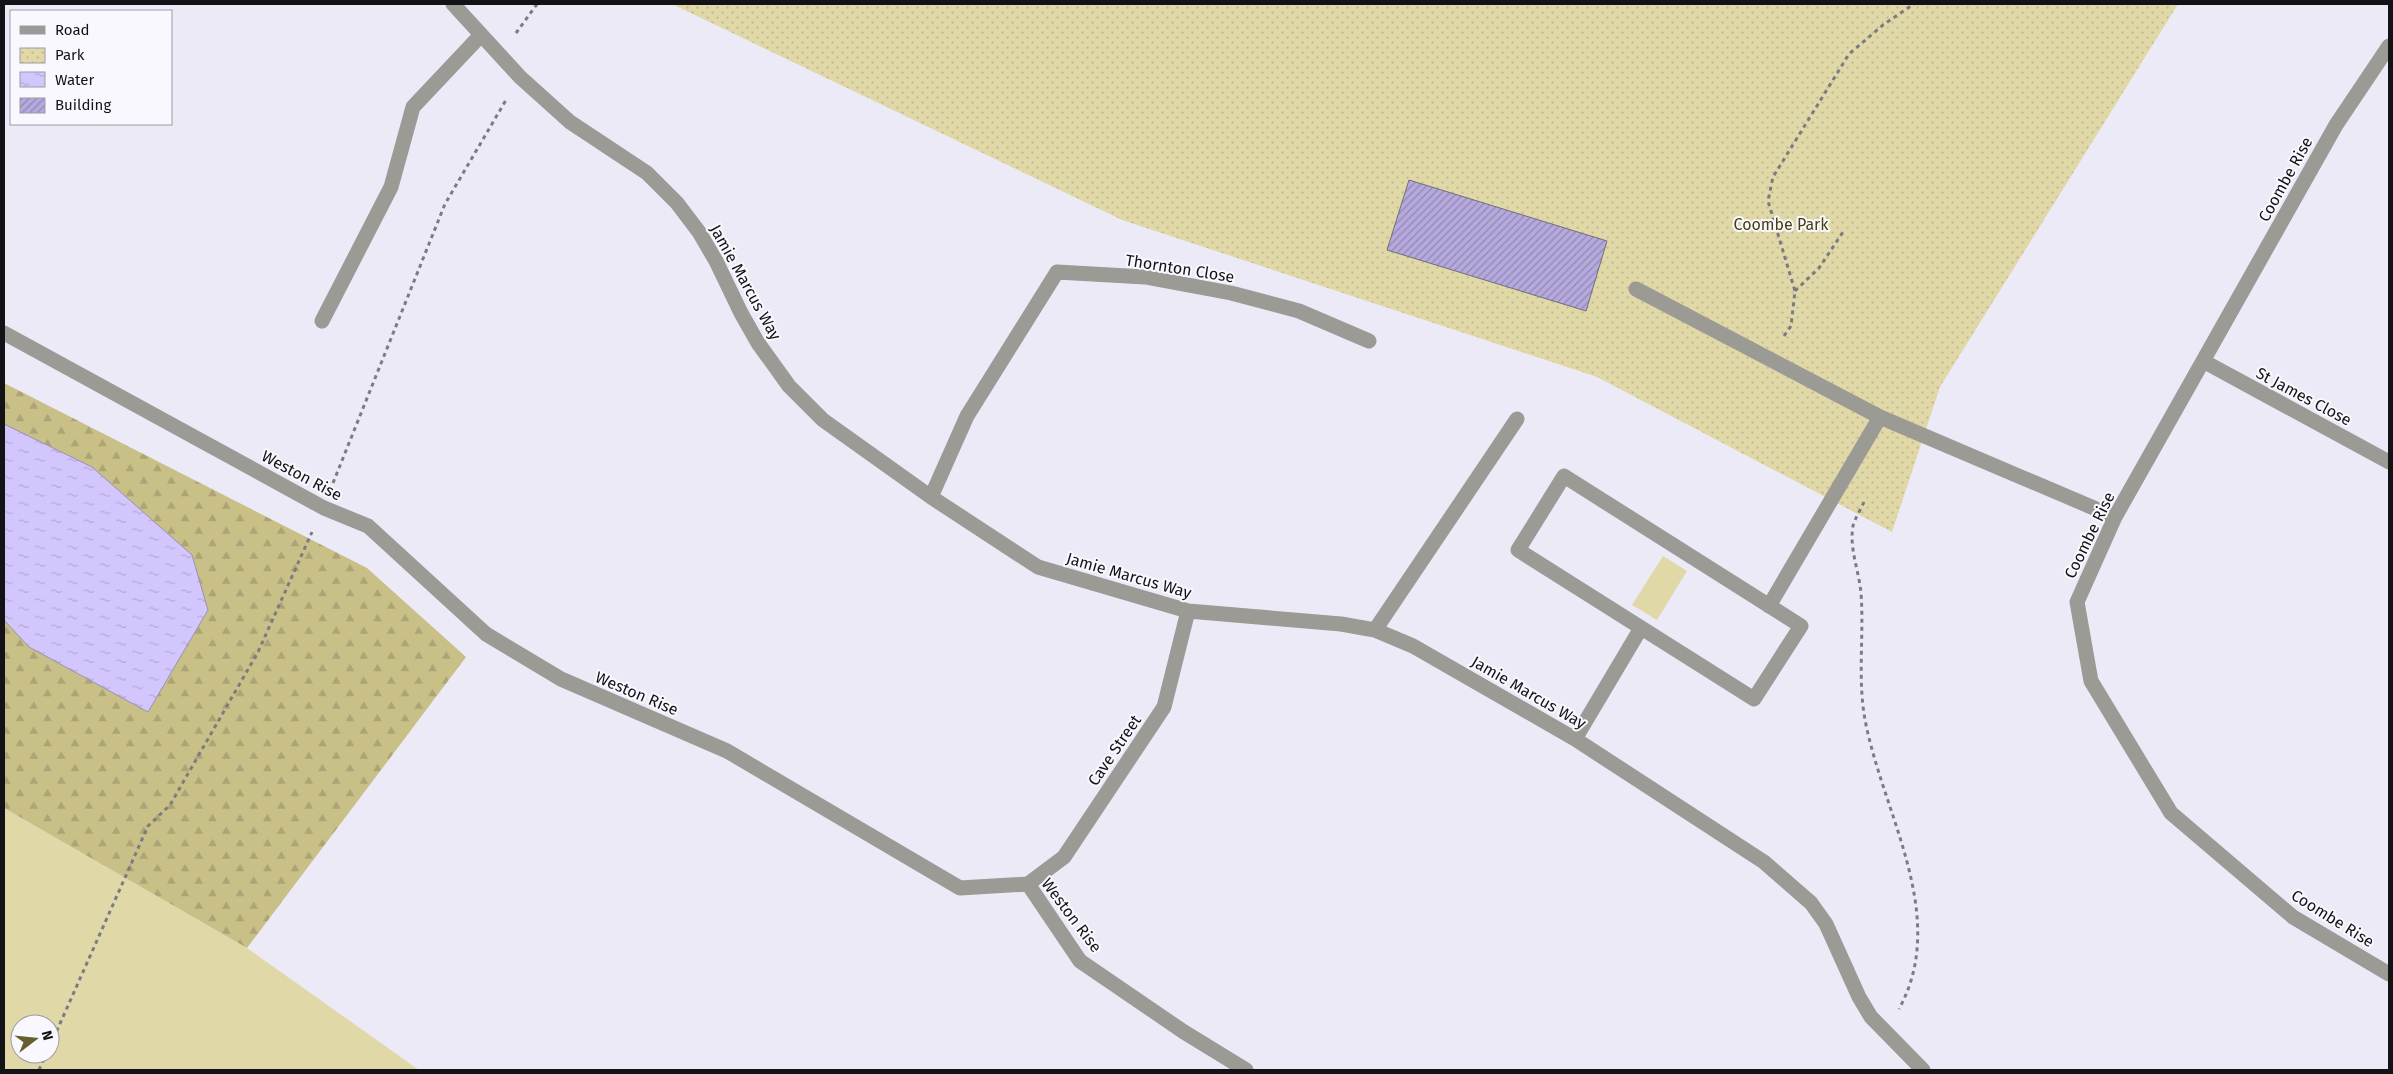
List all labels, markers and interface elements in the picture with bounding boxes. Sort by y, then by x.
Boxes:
legend [10,10,172,125]
text: Road [55,21,90,39]
text: Park [55,46,85,64]
text: Water [55,71,94,89]
text: Building [55,96,111,114]
street label: Coombe Rise [2254,134,2317,225]
park label: Coombe Park [1734,215,1829,234]
street label: Jamie Marcus Way [706,221,785,343]
street label: Thornton Close [1124,251,1236,286]
street label: St James Close [2253,363,2355,430]
street label: Weston Rise [258,446,345,505]
street label: Coombe Rise [2060,489,2119,582]
street label: Jamie Marcus Way [1064,549,1194,602]
street label: Jamie Marcus Way [1468,652,1590,733]
street label: Weston Rise [593,667,681,719]
street label: Cave Street [1084,711,1145,789]
street label: Weston Rise [1037,874,1106,956]
street label: Coombe Rise [2288,885,2378,951]
north arrow [10,1014,60,1064]
text: N [38,1029,56,1042]

